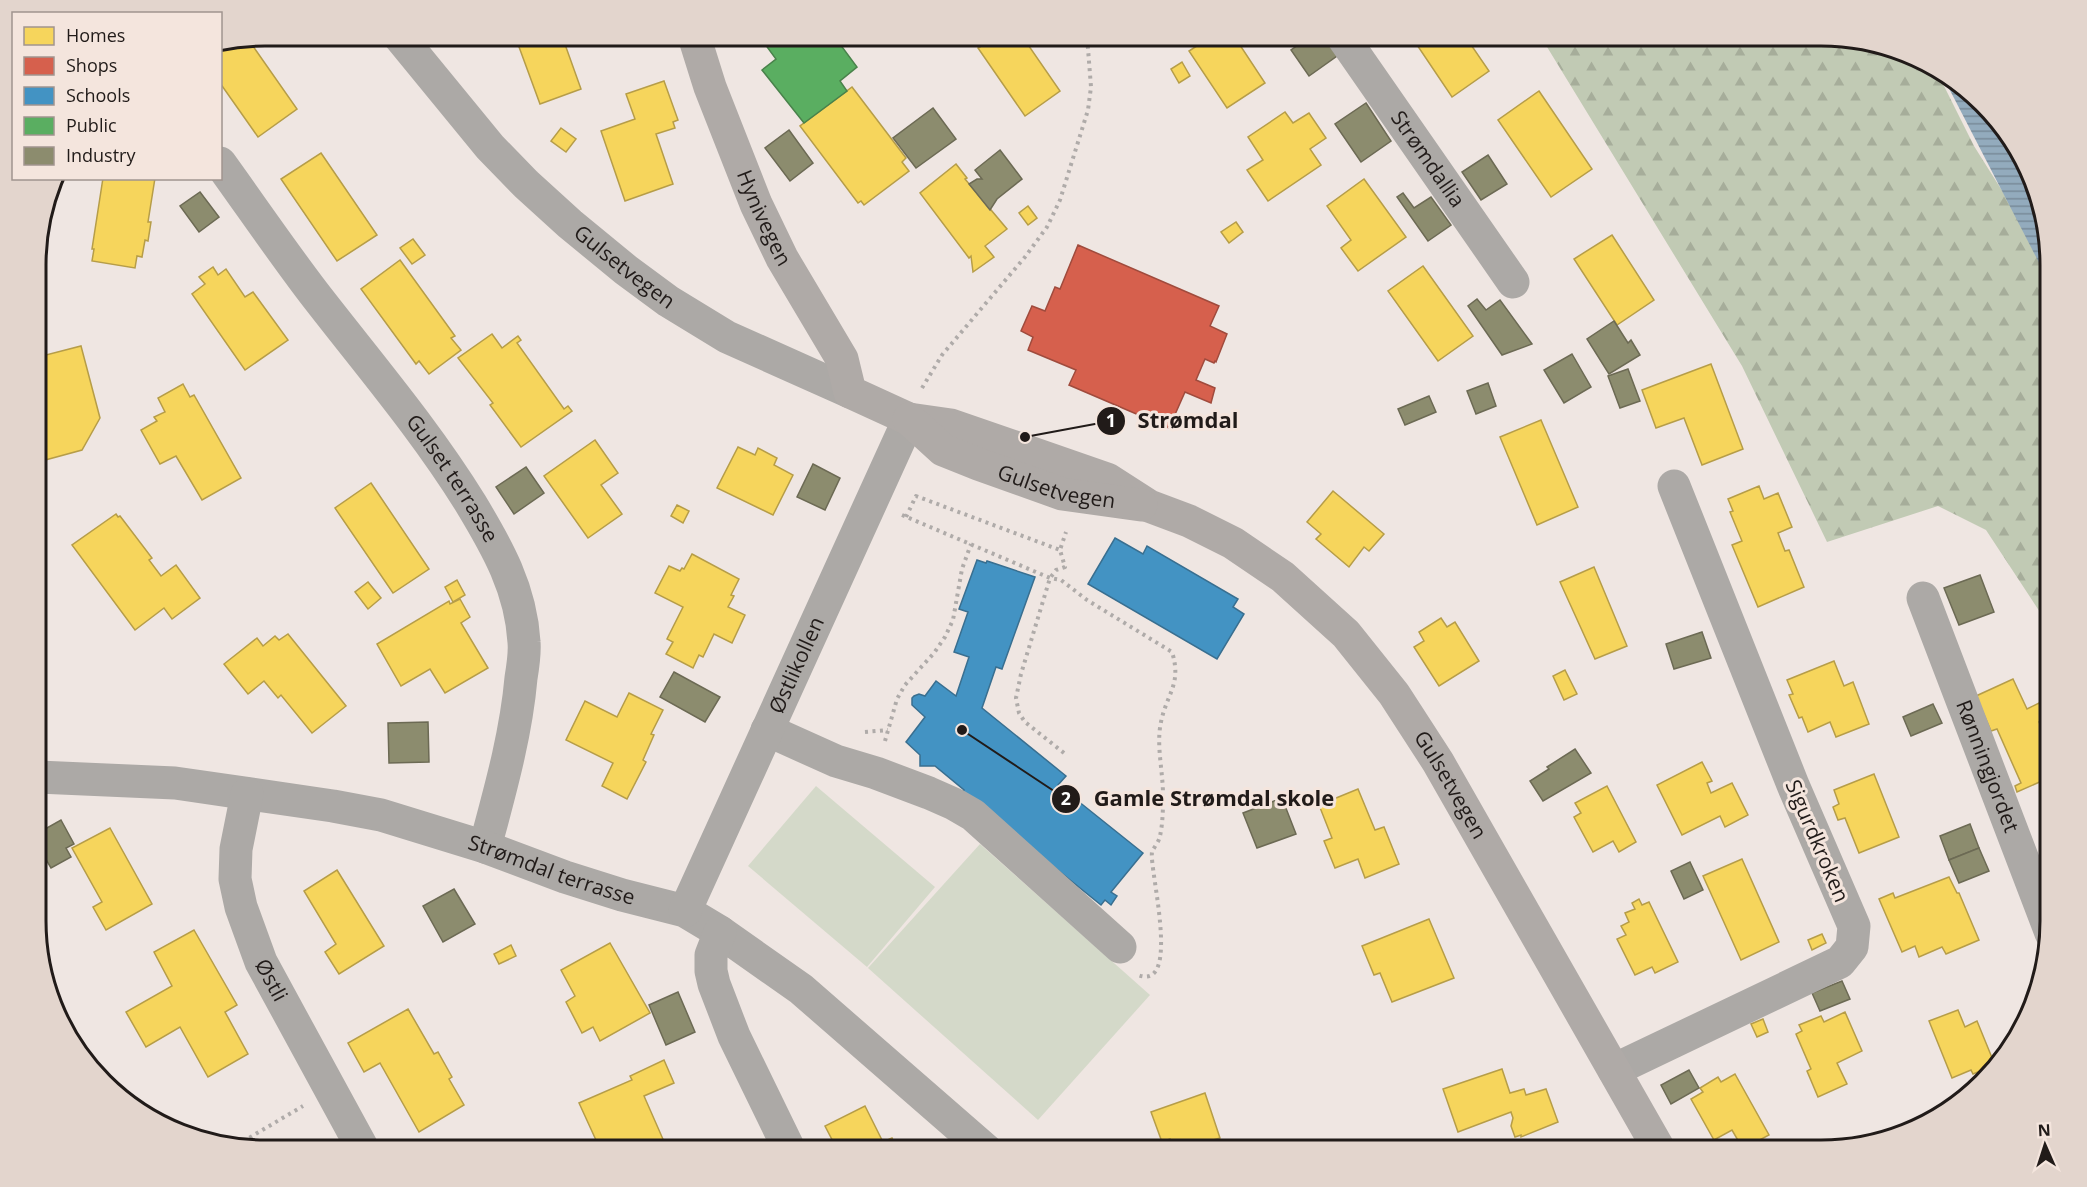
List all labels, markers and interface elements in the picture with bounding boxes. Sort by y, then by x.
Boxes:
legend [12,12,222,180]
text: Homes [66,23,125,47]
text: Shops [66,53,117,77]
text: Schools [66,83,130,107]
street label: Strømdallia [1385,105,1472,213]
text: Public [66,113,117,137]
text: Industry [66,143,136,167]
street label: Hynivegen [731,165,799,271]
street label: Gulsetvegen [569,218,681,315]
callout: Strømdal [1096,401,1251,441]
text: Strømdal [1138,404,1238,434]
street label: Gulset terrasse [400,408,505,547]
text: 1 [1106,408,1116,432]
street label: Gulsetvegen [994,457,1117,514]
street label: Østlikollen [762,612,830,718]
street label: Rønningjordet [1950,696,2026,836]
street label: Gulsetvegen [1408,725,1494,844]
street label: Sigurdkroken [1780,775,1856,906]
callout: Gamle Strømdal skole [1051,779,1346,819]
text: Gamle Strømdal skole [1094,782,1334,812]
text: 2 [1061,786,1071,810]
street label: Strømdal terrasse [465,828,638,911]
street label: Østli [249,953,295,1006]
north arrow [2015,1115,2075,1175]
text: N [2037,1119,2051,1141]

